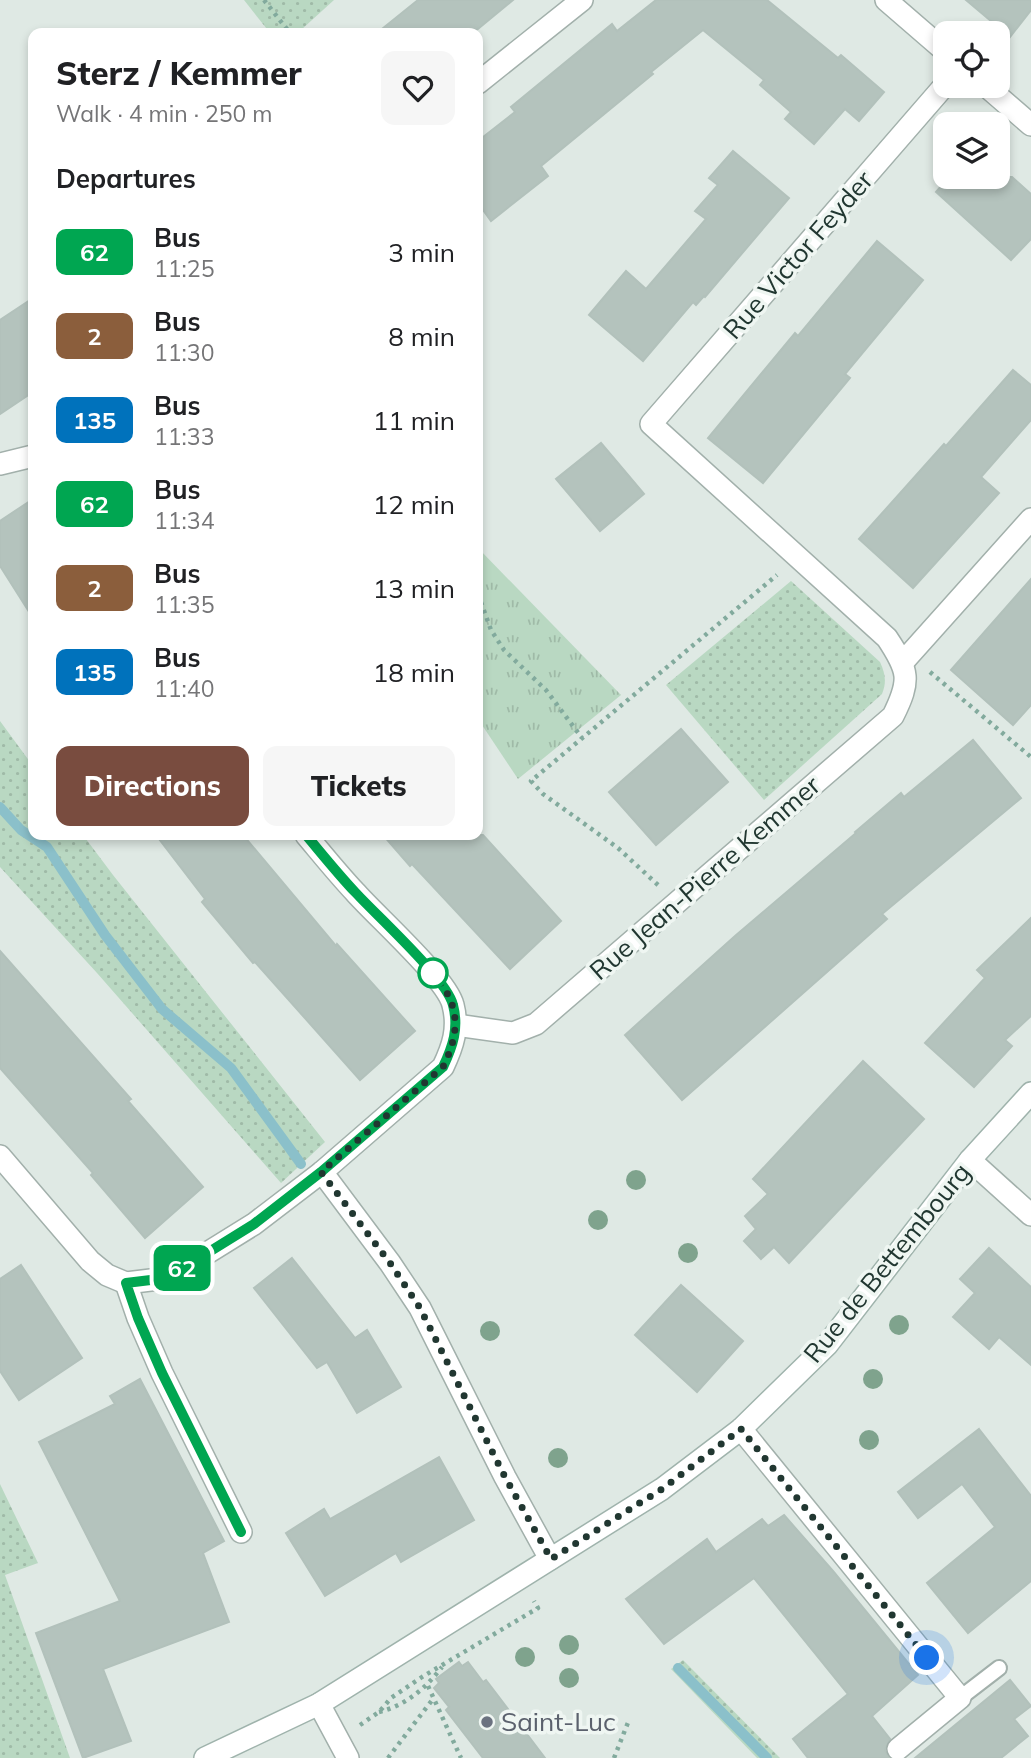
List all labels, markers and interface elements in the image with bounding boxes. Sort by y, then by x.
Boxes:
map controls [933,21,1010,189]
button: locate [933,21,1010,98]
button: heart [381,51,455,125]
text: Sterz / Kemmer [56,52,302,93]
text: Walk · 4 min · 250 m [56,99,273,128]
button: layers [933,112,1010,189]
text: Departures [56,162,196,195]
street label: Rue Victor Feyder [716,163,880,346]
text: Bus [154,221,200,254]
text: 3 min [388,236,455,269]
text: 62 [80,237,109,267]
text: 11:25 [154,254,214,283]
text: Bus [154,305,200,338]
text: 8 min [388,320,455,353]
text: 2 [87,321,102,351]
text: 11:30 [154,338,214,367]
text: Bus [154,389,200,422]
text: 11 min [373,404,455,437]
text: 135 [73,405,116,435]
text: 11:33 [154,422,214,451]
text: Bus [154,473,200,506]
text: 12 min [373,488,455,521]
text: 62 [80,489,109,519]
text: 11:34 [154,506,214,535]
text: Bus [154,557,200,590]
text: 13 min [373,572,455,605]
text: 2 [87,573,102,603]
text: 11:35 [154,590,214,619]
text: Bus [154,641,200,674]
text: 18 min [373,656,455,689]
text: 135 [73,657,116,687]
text: 11:40 [154,674,214,703]
button: Directions [56,746,249,826]
button: Tickets [263,746,455,826]
street label: Rue Jean-Pierre Kemmer [583,768,827,987]
unlabelled marker [418,958,448,988]
street label: Rue de Bettembourg [796,1156,977,1369]
line badge: 62 [150,1245,214,1291]
text: 62 [168,1253,196,1283]
your location [909,1640,944,1675]
place label: Saint-Luc [501,1705,616,1738]
marker: Saint-Luc [479,1714,495,1730]

